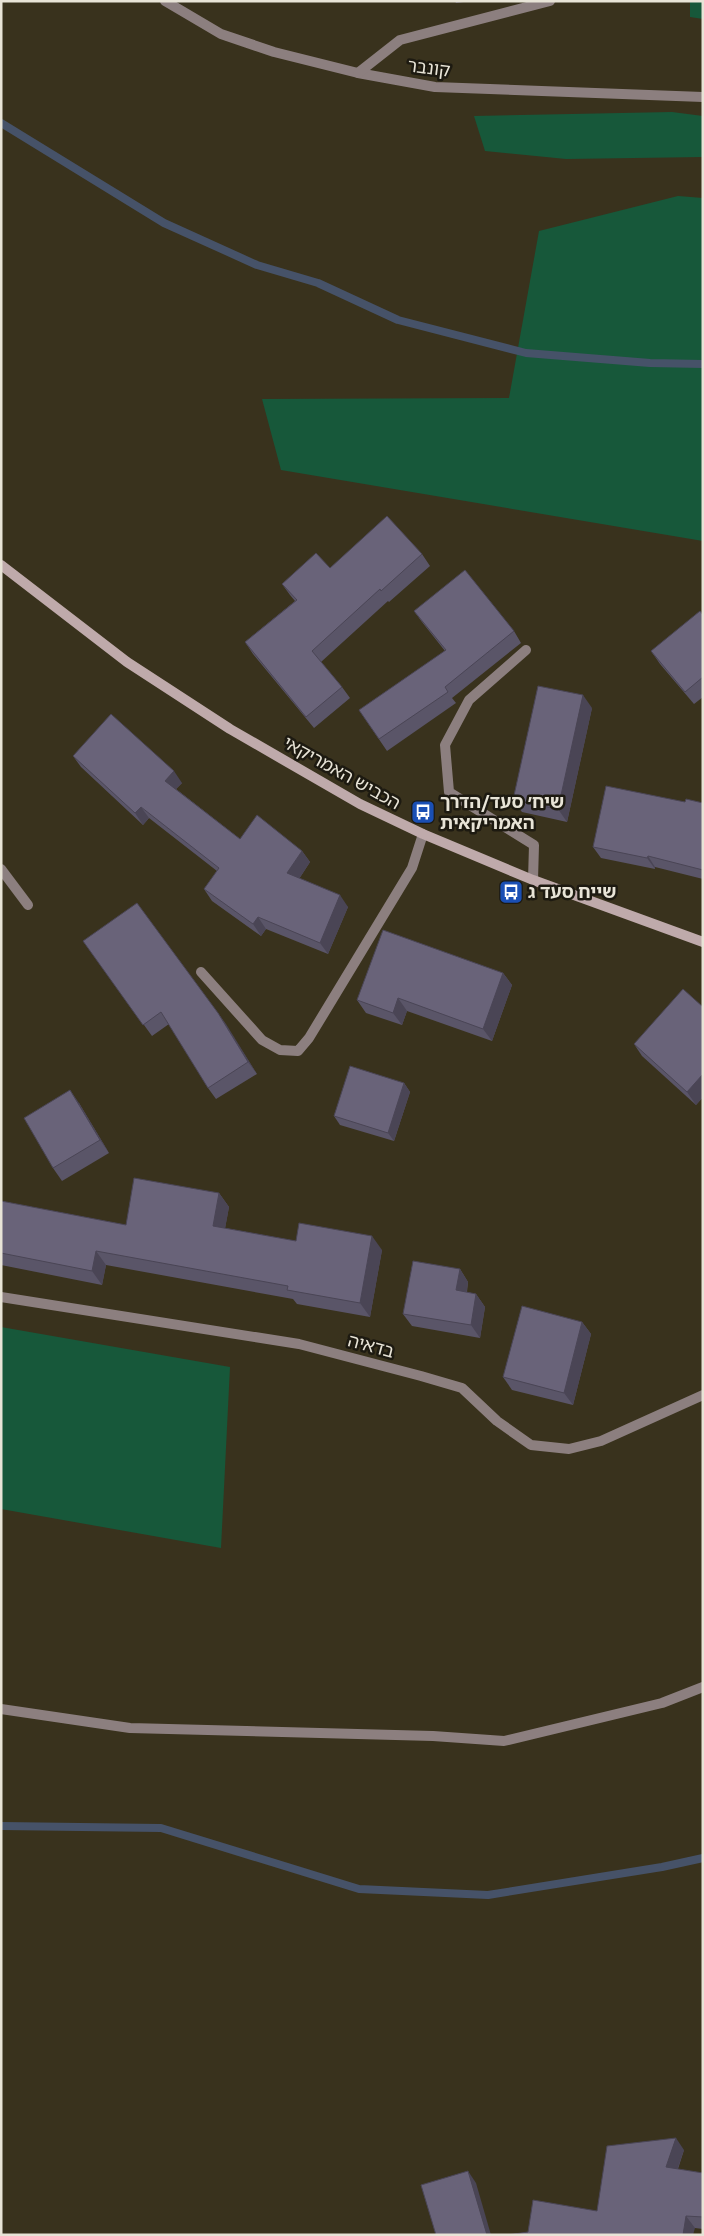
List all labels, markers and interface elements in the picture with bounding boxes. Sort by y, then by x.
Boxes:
street label: קונבר [407,53,452,81]
street label: הכביש האמריקאי [280,731,405,813]
place label: שיח׳ סעד/הדרך האמריקאית [440,790,564,833]
bus stop icon: שיח׳ סעד/הדרך האמריקאית [410,799,436,825]
bus stop icon: שייח סעד ג [498,879,524,905]
place label: שייח סעד ג [528,880,617,902]
street label: בדאיה [346,1328,397,1362]

